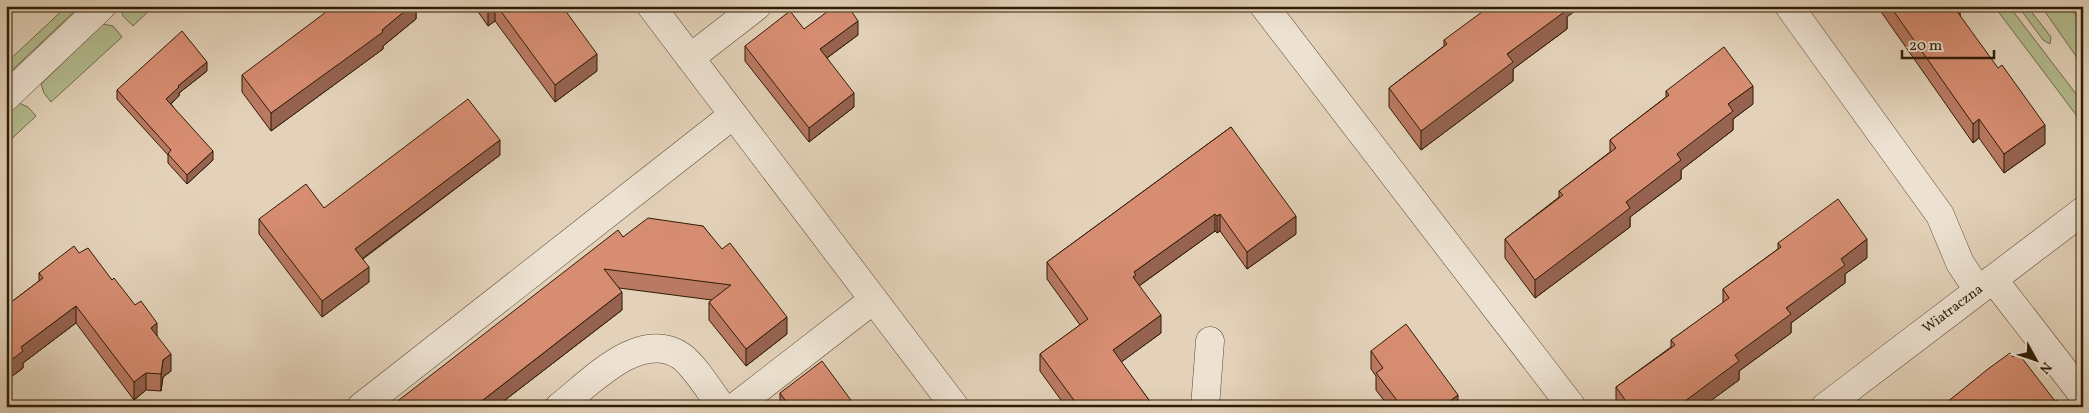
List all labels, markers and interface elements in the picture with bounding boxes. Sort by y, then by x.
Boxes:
scale bar [1902,28,1994,60]
text: 20 m [1909,36,1942,57]
street label: Wiatraczna [1919,280,1987,338]
north arrow [2012,336,2062,386]
text: N [2034,357,2055,377]

